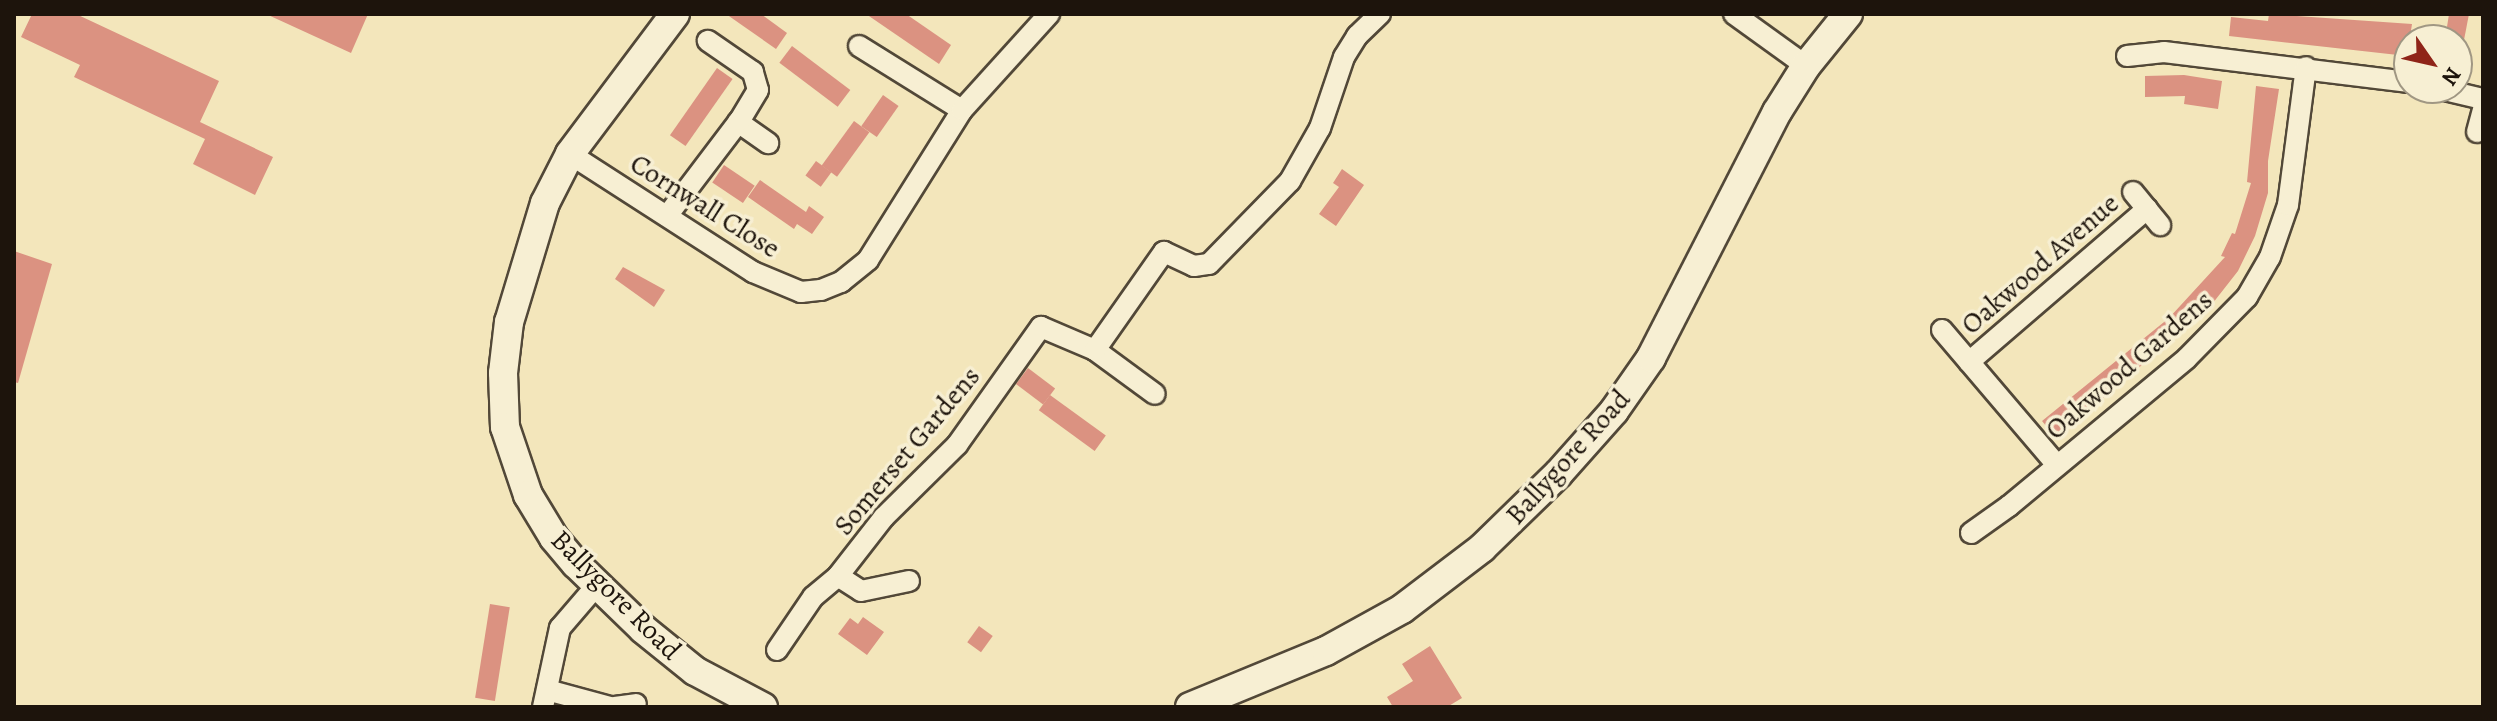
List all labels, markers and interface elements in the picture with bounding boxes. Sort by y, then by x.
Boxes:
north arrow [2393,24,2473,104]
text: N [2434,61,2468,91]
street label: Cornwall Close [624,147,786,265]
street label: Oakwood Avenue [1954,187,2126,341]
street label: Oakwood Gardens [2039,283,2219,447]
street label: Somerset Gardens [827,360,987,542]
street label: Ballygore Road [1499,383,1637,531]
street label: Ballygore Road [544,523,688,667]

